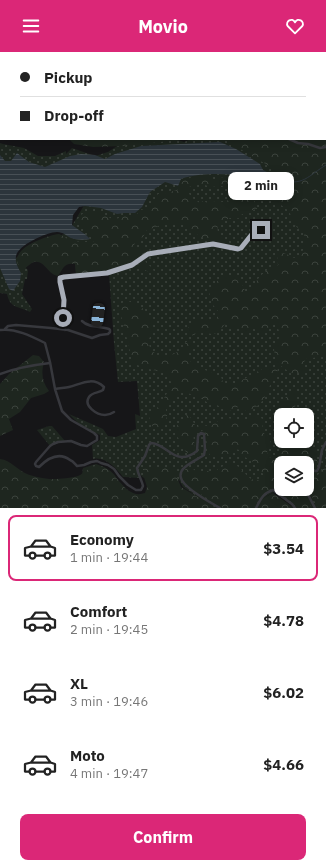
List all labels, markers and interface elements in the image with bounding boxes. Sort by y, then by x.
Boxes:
icon: menu [20,15,42,37]
text: Movio [138,15,188,38]
icon: heart [284,15,306,37]
text: Pickup [44,68,92,87]
text: Drop-off [44,106,104,125]
callout: 2 min [228,172,294,200]
text: 2 min [244,177,278,194]
route end [252,221,270,239]
car [91,302,105,328]
route start [54,309,72,327]
map controls [274,408,314,496]
button: locate [274,408,314,448]
button: layers [274,456,314,496]
icon: car [22,530,58,566]
text: Economy [70,530,134,549]
text: $3.54 [263,539,304,558]
text: 1 min · 19:44 [70,549,148,566]
icon: car [22,602,58,638]
text: Comfort [70,602,127,621]
text: $4.78 [263,611,304,630]
text: 2 min · 19:45 [70,621,148,638]
icon: car [22,674,58,710]
text: XL [70,674,88,693]
text: $6.02 [263,683,304,702]
text: 3 min · 19:46 [70,693,148,710]
icon: car [22,746,58,782]
text: Moto [70,746,105,765]
text: $4.66 [263,755,304,774]
text: 4 min · 19:47 [70,765,148,782]
button: Confirm [20,814,306,860]

